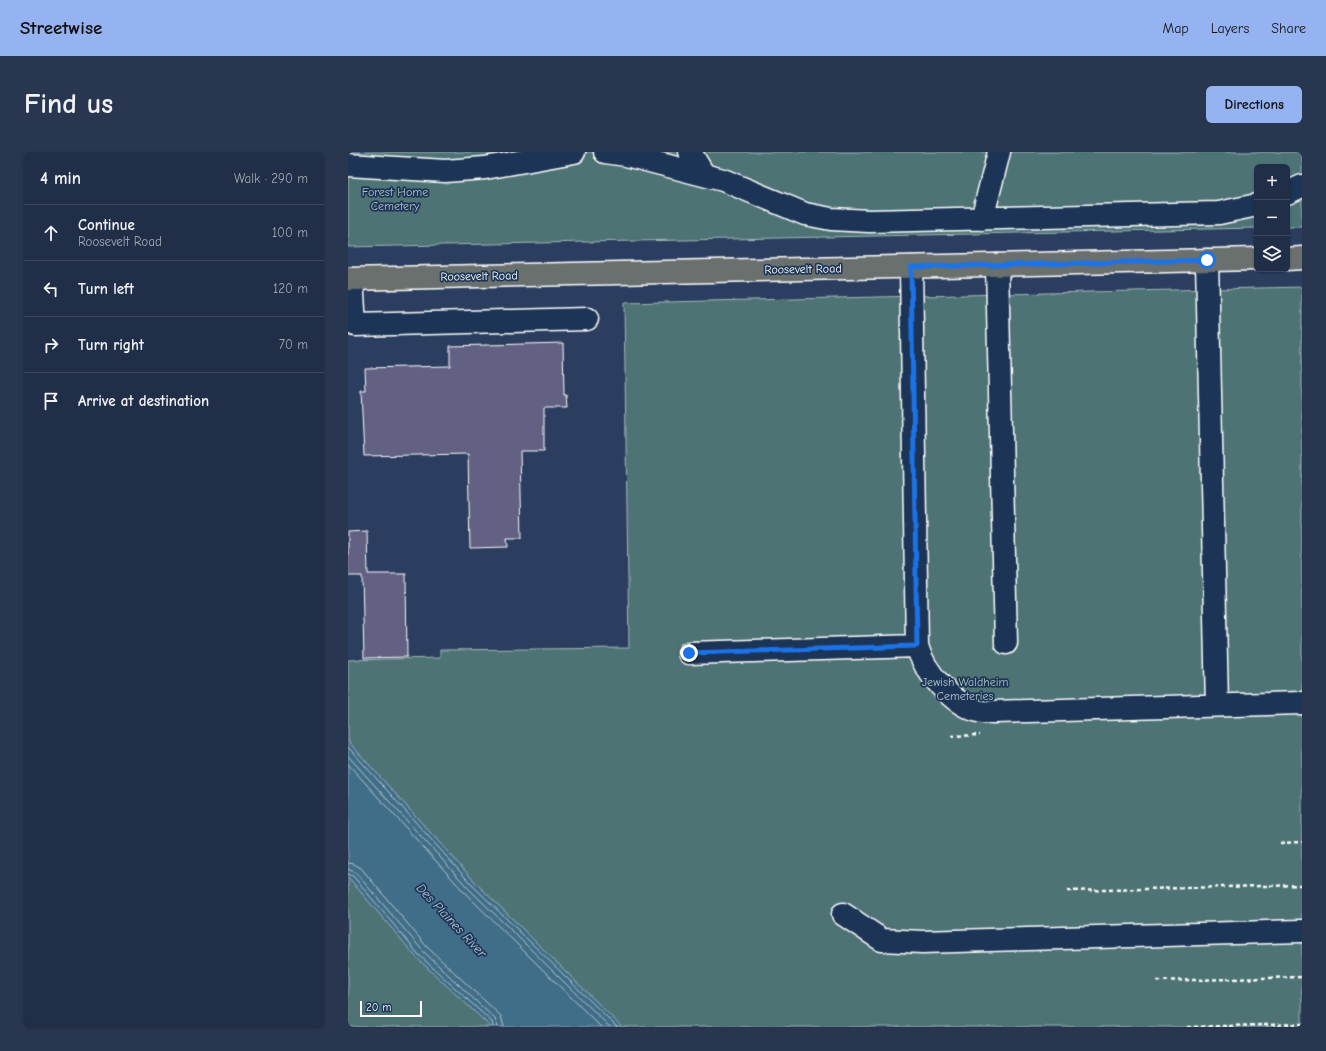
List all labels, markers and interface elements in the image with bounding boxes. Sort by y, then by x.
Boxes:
text: Streetwise [20,17,102,39]
text: Map [1162,20,1189,37]
text: Layers [1211,20,1249,37]
text: Share [1271,20,1306,37]
button: Directions [1206,86,1302,123]
text: Find us [24,88,113,120]
map controls [1254,164,1290,272]
button: + [1254,164,1290,200]
text: 4 min [40,169,81,188]
text: Walk · 290 m [234,171,308,186]
park label: Forest Home Cemetery [362,185,428,213]
button: − [1254,200,1290,236]
text: Continue [78,216,135,234]
icon: ahead [40,222,62,244]
text: 100 m [272,225,308,240]
text: Roosevelt Road [78,234,162,249]
button: layers [1254,236,1290,272]
route start [1198,251,1216,269]
street label: Roosevelt Road [764,261,842,277]
street label: Roosevelt Road [440,268,518,284]
icon: left [40,278,62,300]
text: Turn left [78,280,134,298]
text: 120 m [273,281,308,296]
icon: right [40,334,62,356]
text: Turn right [78,336,144,354]
text: 70 m [279,337,308,352]
icon: arrive [40,390,62,412]
text: Arrive at destination [78,392,209,410]
route end [680,644,698,662]
park label: Jewish Waldheim Cemeteries [922,675,1008,703]
water label: Des Plaines River [414,880,490,961]
scale bar [360,999,422,1018]
text: 20 m [366,1001,391,1014]

